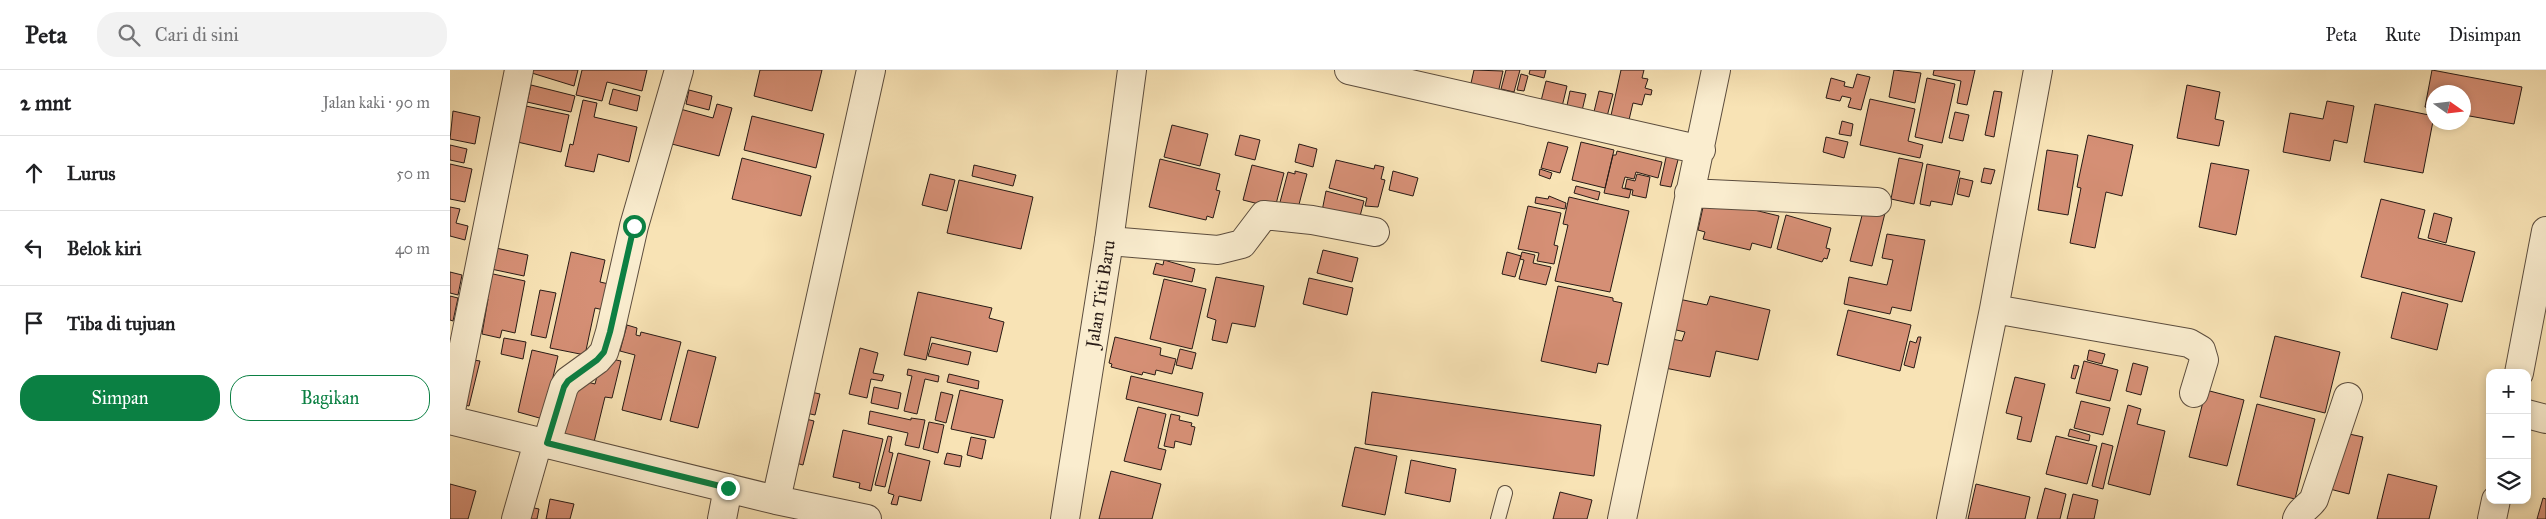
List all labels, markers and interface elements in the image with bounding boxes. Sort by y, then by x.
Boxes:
search box [97,12,447,57]
text: Peta [25,20,67,50]
icon: search [115,21,143,49]
text: Cari di sini [155,23,239,46]
text: Peta [2326,24,2357,46]
text: Rute [2385,24,2421,46]
text: Disimpan [2449,24,2521,46]
north arrow [2426,85,2471,130]
text: 2 mnt [20,90,71,116]
text: Jalan kaki · 90 m [323,93,430,112]
icon: ahead [20,159,48,187]
text: Lurus [67,162,115,185]
text: 50 m [396,164,430,183]
route start [623,215,646,238]
icon: left [20,234,48,262]
text: Belok kiri [67,237,141,260]
street label: Jalan Titi Baru [1081,238,1120,351]
text: 40 m [395,239,430,258]
icon: arrive [20,309,48,337]
text: Tiba di tujuan [67,312,175,335]
map controls [2486,369,2531,504]
button: + [2486,369,2531,414]
button: Simpan [20,375,220,421]
button: Bagikan [230,375,430,421]
button: − [2486,414,2531,459]
button: layers [2486,459,2531,504]
route end [717,477,740,500]

